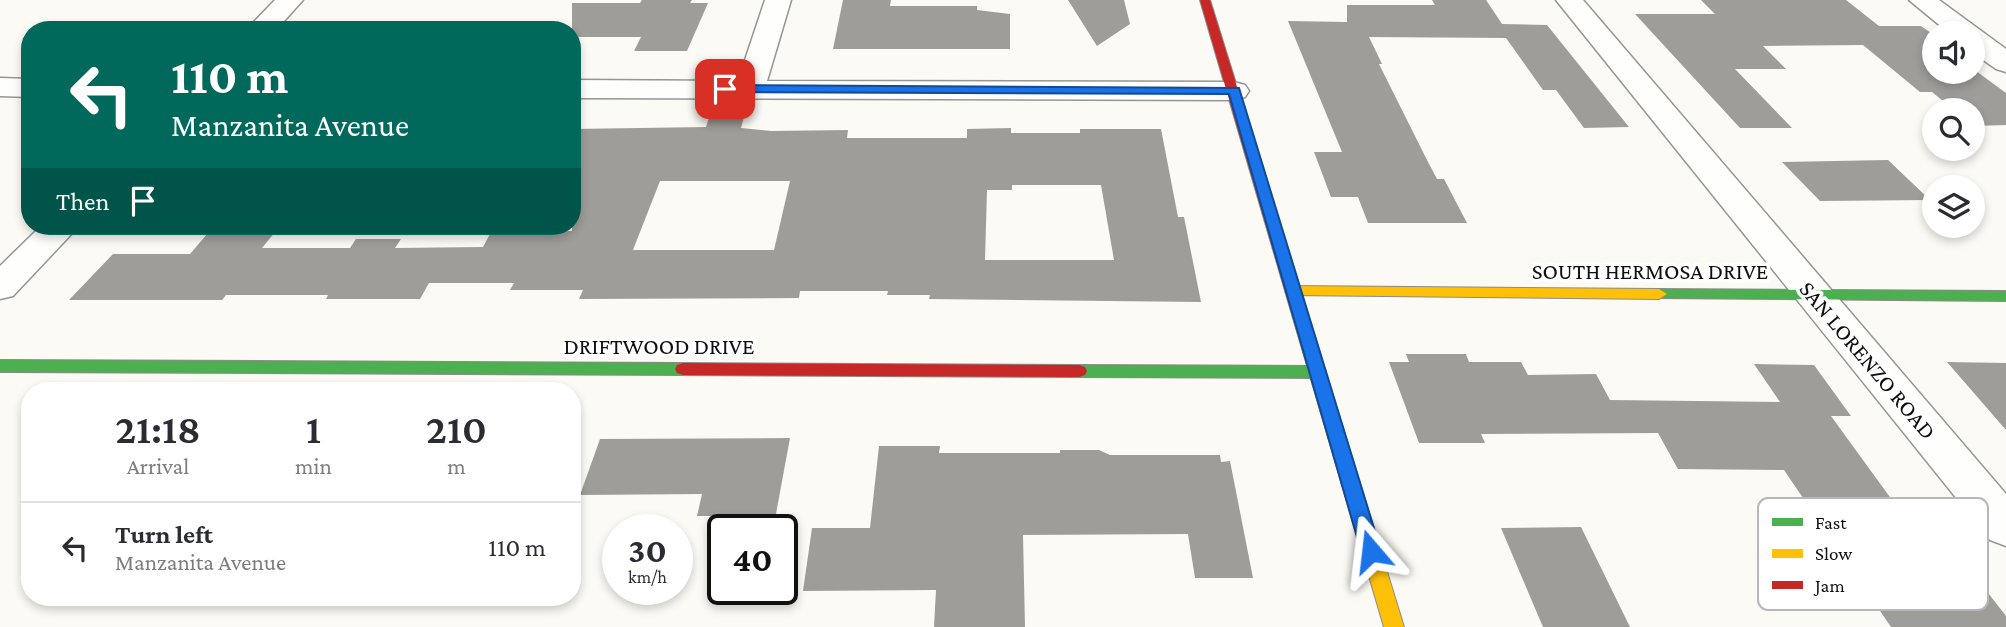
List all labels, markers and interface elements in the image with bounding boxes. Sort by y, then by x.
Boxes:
map controls [1922,21,1985,238]
button: sound [1922,21,1985,84]
icon: left [56,49,147,140]
text: 110 m [171,49,288,104]
pin [695,59,755,119]
icon: arrive [706,70,744,108]
button: search [1922,98,1985,161]
text: Manzanita Avenue [171,107,409,143]
button: layers [1922,175,1985,238]
icon: arrive [124,182,162,220]
text: Then [56,187,110,216]
street label: SOUTH HERMOSA DRIVE [1532,258,1768,284]
street label: SAN LORENZO ROAD [1794,276,1942,444]
street label: DRIFTWOOD DRIVE [564,333,754,359]
text: 21:18 [115,405,201,452]
text: 1 [306,405,321,452]
text: 210 [426,405,487,452]
text: Arrival [127,453,189,479]
text: min [295,453,332,479]
text: m [447,453,466,479]
legend [1758,498,1988,610]
text: Fast [1815,512,1847,533]
speed limit sign: 40 [707,514,798,605]
position arrow [1334,514,1408,588]
text: Turn left [115,520,213,549]
icon: left [56,529,94,567]
text: 30 [628,531,667,570]
text: 110 m [488,533,546,562]
text: Slow [1815,543,1852,564]
text: Manzanita Avenue [115,549,286,575]
text: km/h [628,567,667,587]
text: Jam [1813,575,1845,596]

